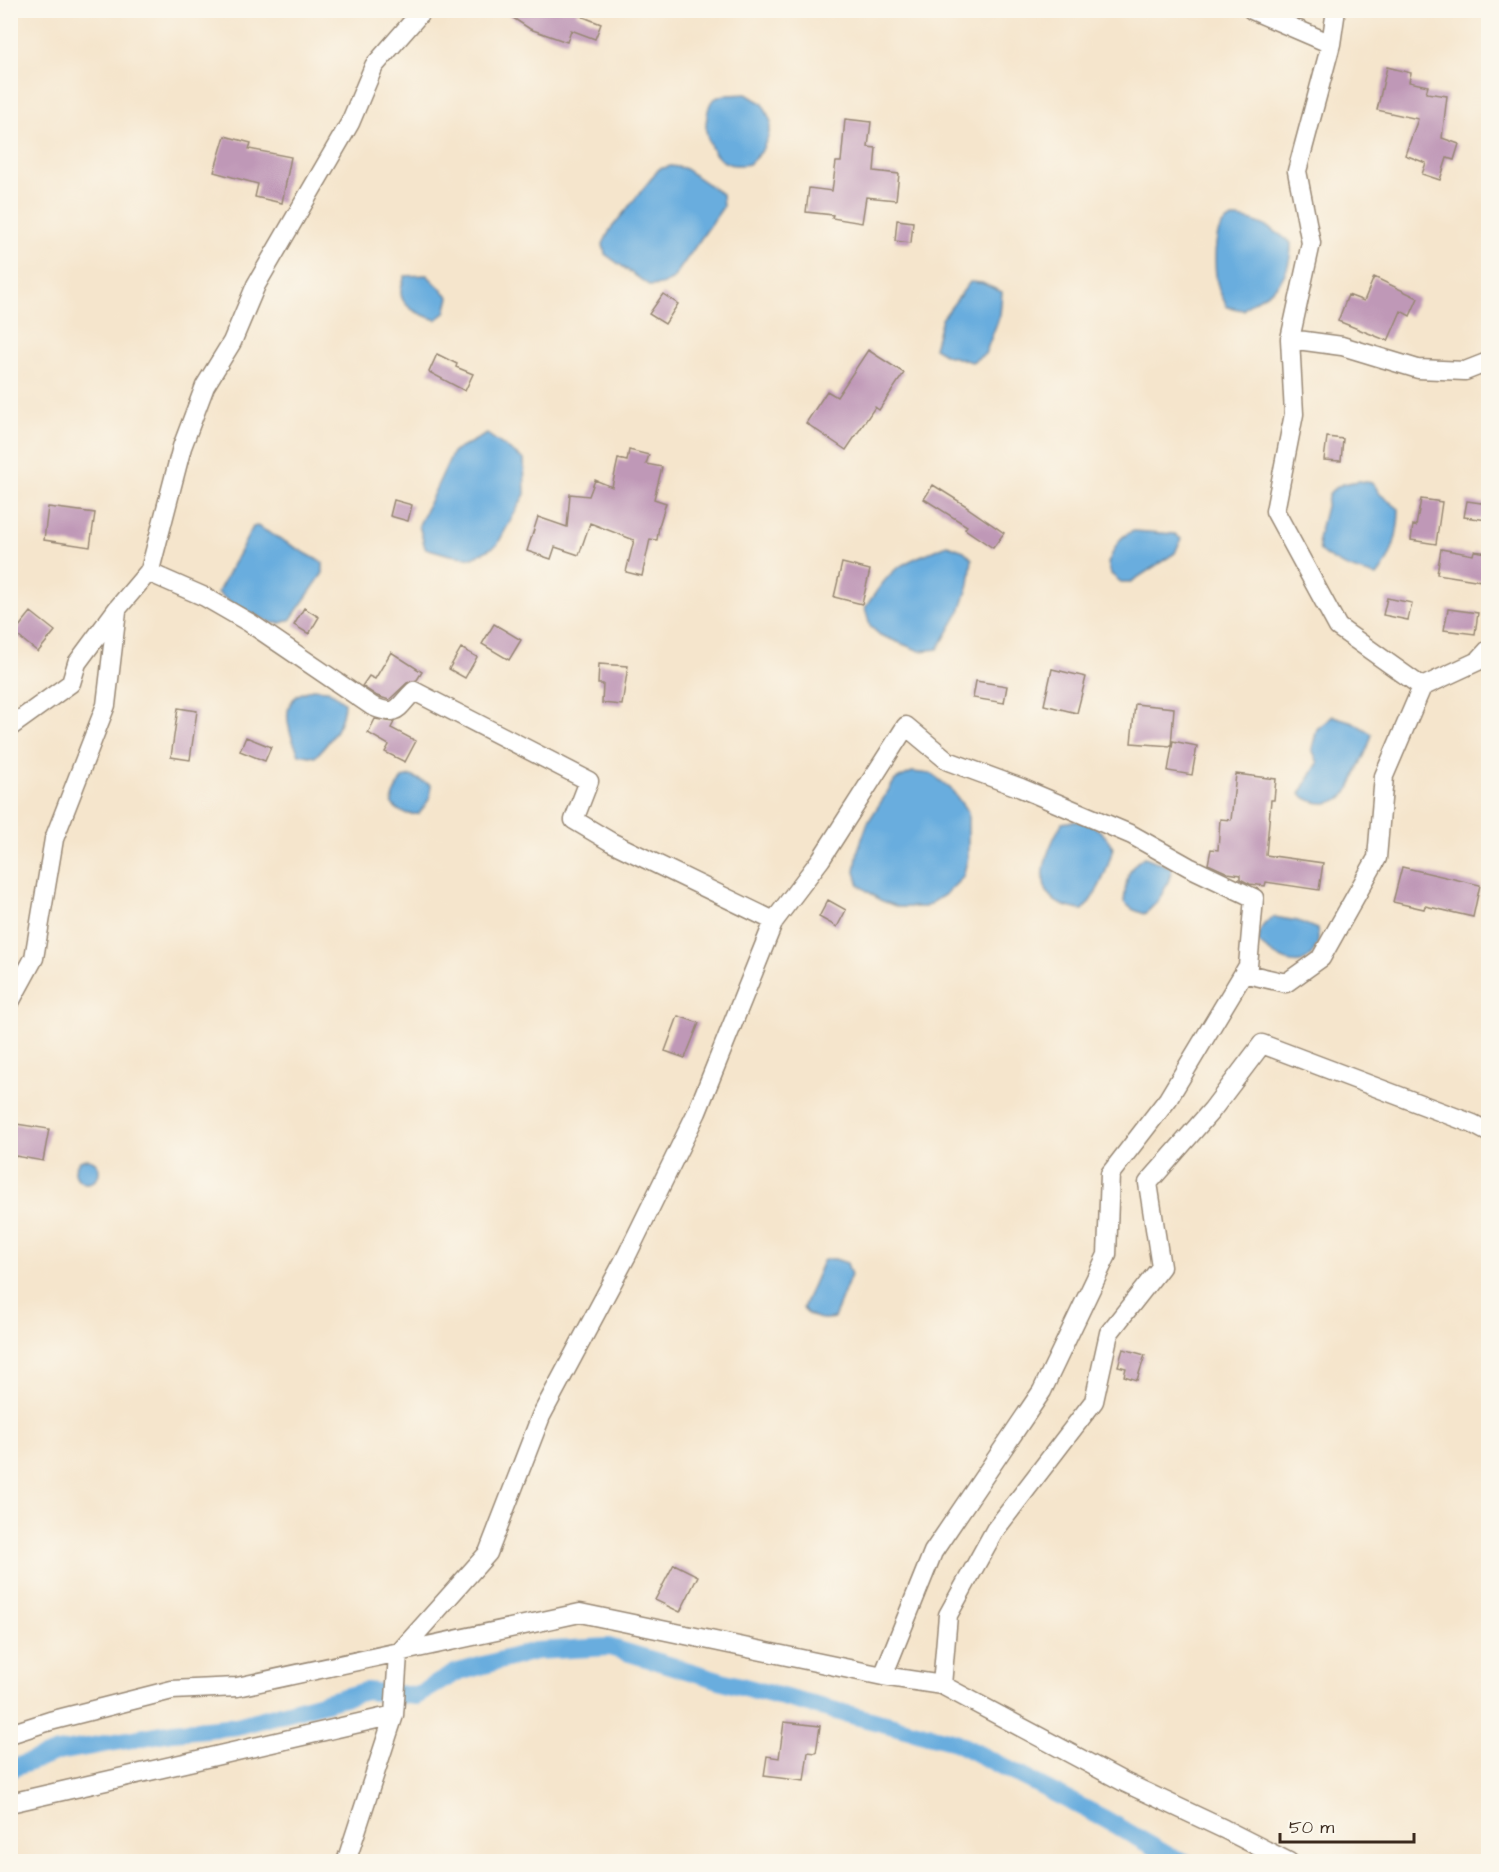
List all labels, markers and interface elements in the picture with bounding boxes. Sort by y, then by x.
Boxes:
scale bar [1280,1806,1414,1844]
text: 50 m [1289,1815,1334,1840]

